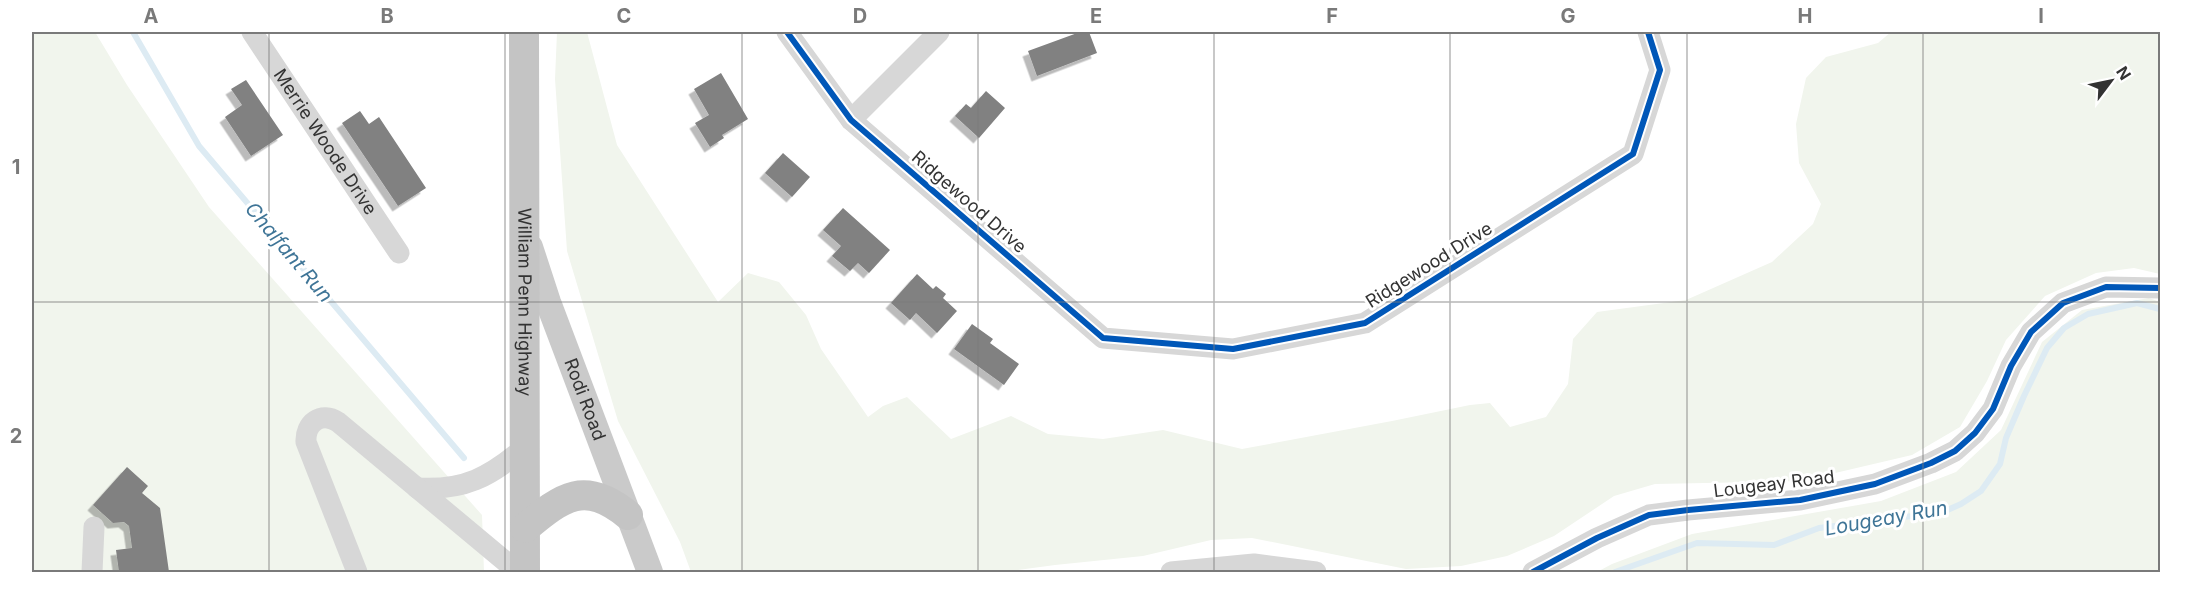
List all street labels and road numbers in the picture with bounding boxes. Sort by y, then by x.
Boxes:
street label: Merrie Woode Drive [270,65,381,218]
street label: Ridgewood Drive [908,146,1031,257]
street label: William Penn Highway [514,208,536,396]
street label: Ridgewood Drive [1362,217,1496,312]
street label: Rodi Road [560,355,610,443]
street label: Lougeay Road [1712,466,1836,501]

